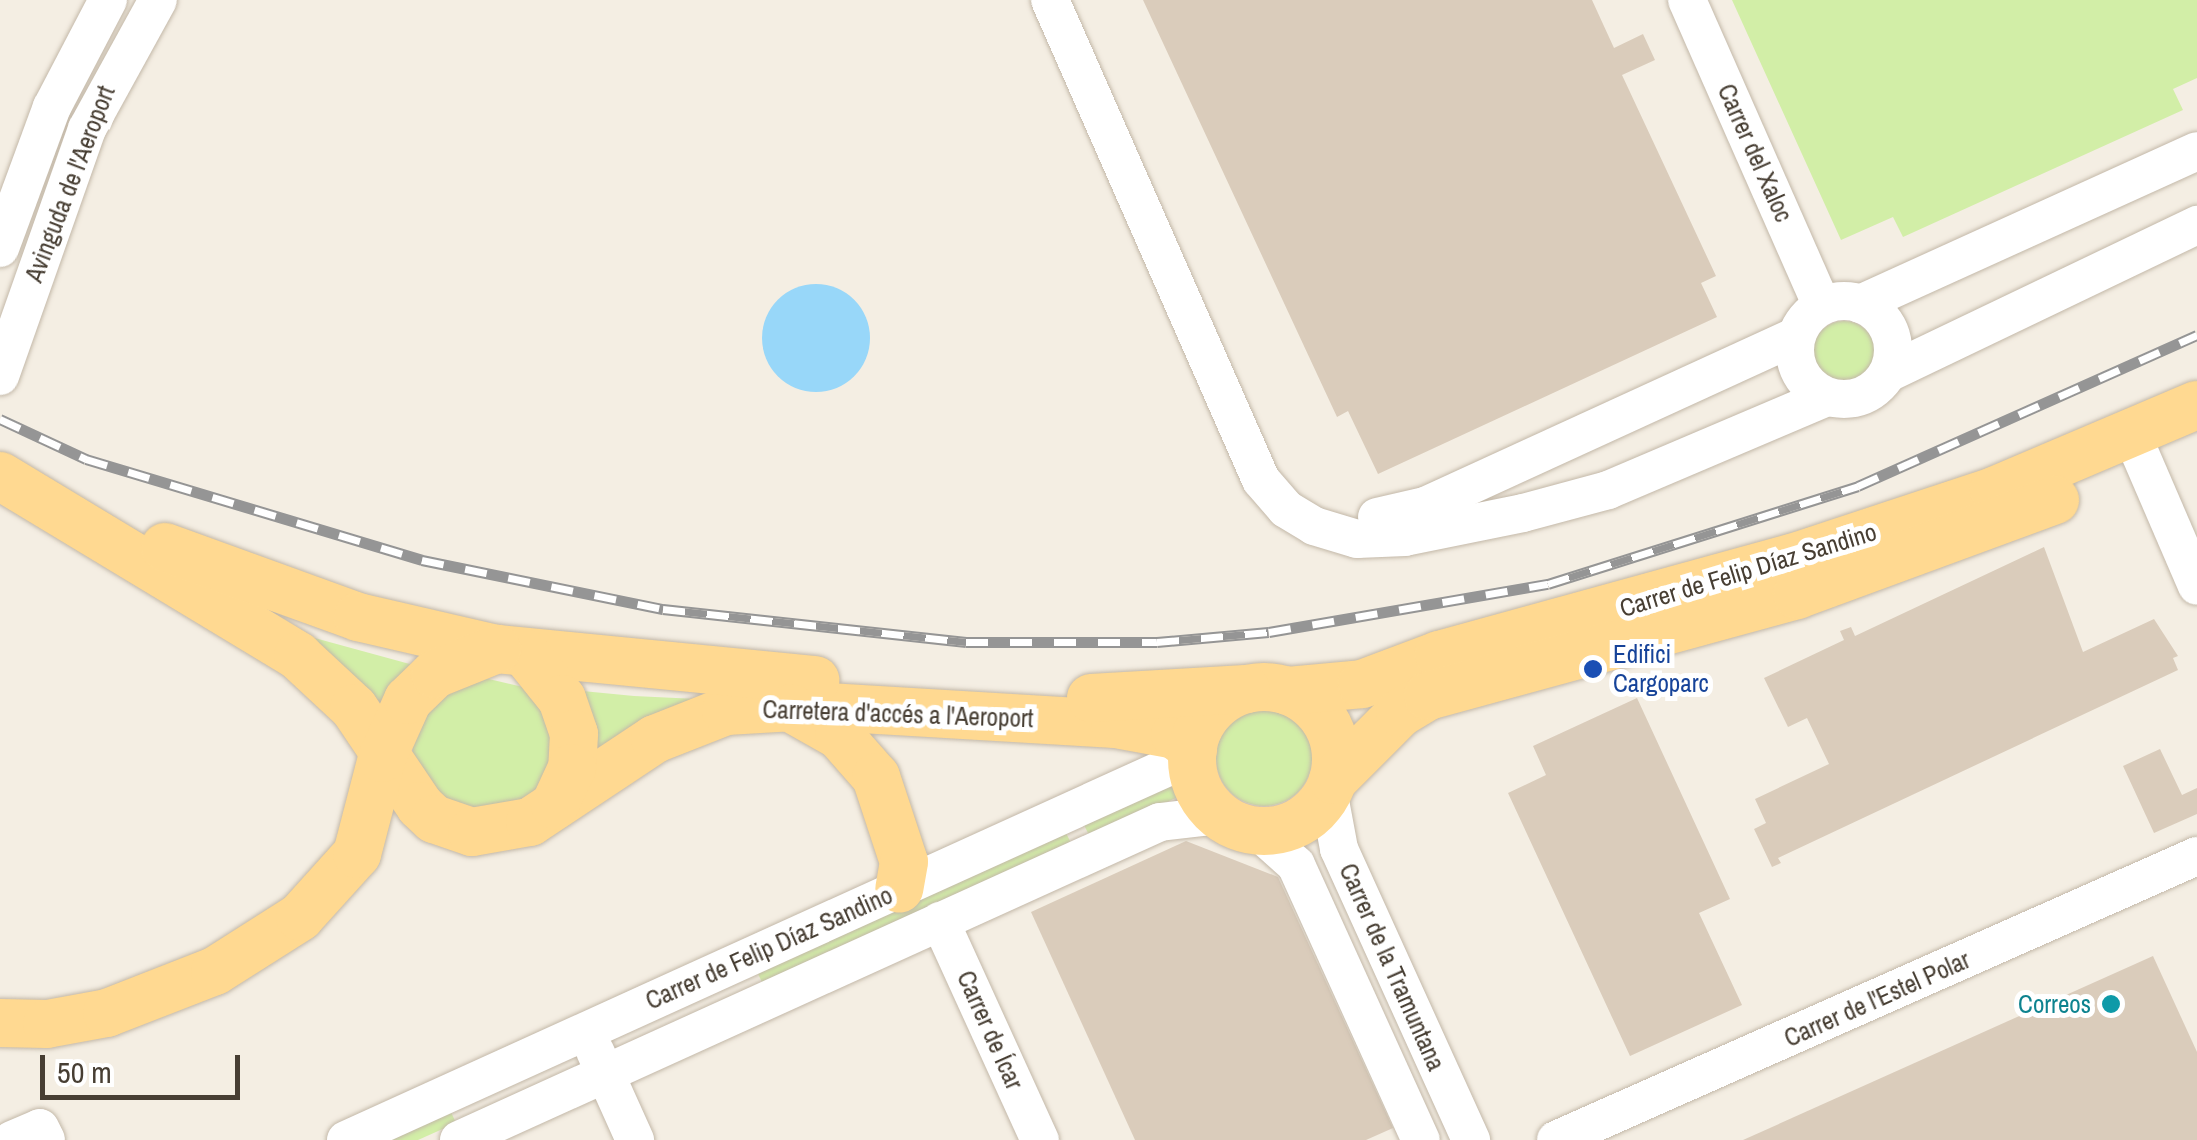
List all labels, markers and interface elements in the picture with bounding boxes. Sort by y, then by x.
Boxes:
street label: Carrer del Xaloc [1711,79,1799,227]
street label: Avinguda de l'Aeroport [19,82,121,286]
street label: Carrer de Felip Díaz Sandino [1616,517,1880,623]
place label: Edifici Cargoparc [1613,640,1709,699]
marker: Edifici Cargoparc [1582,658,1604,680]
street label: Carretera d'accés a l'Aeroport [762,694,1034,734]
street label: Carrer de la Tramuntana [1333,859,1451,1075]
street label: Carrer de Felip Díaz Sandino [641,880,897,1016]
street label: Carrer de l'Estel Polar [1780,945,1974,1053]
street label: Carrer de Ícar [951,966,1029,1094]
place label: Correos [2018,989,2091,1019]
marker: Correos [2100,993,2122,1015]
scale bar [45,1035,245,1097]
text: 50 m [57,1052,112,1092]

